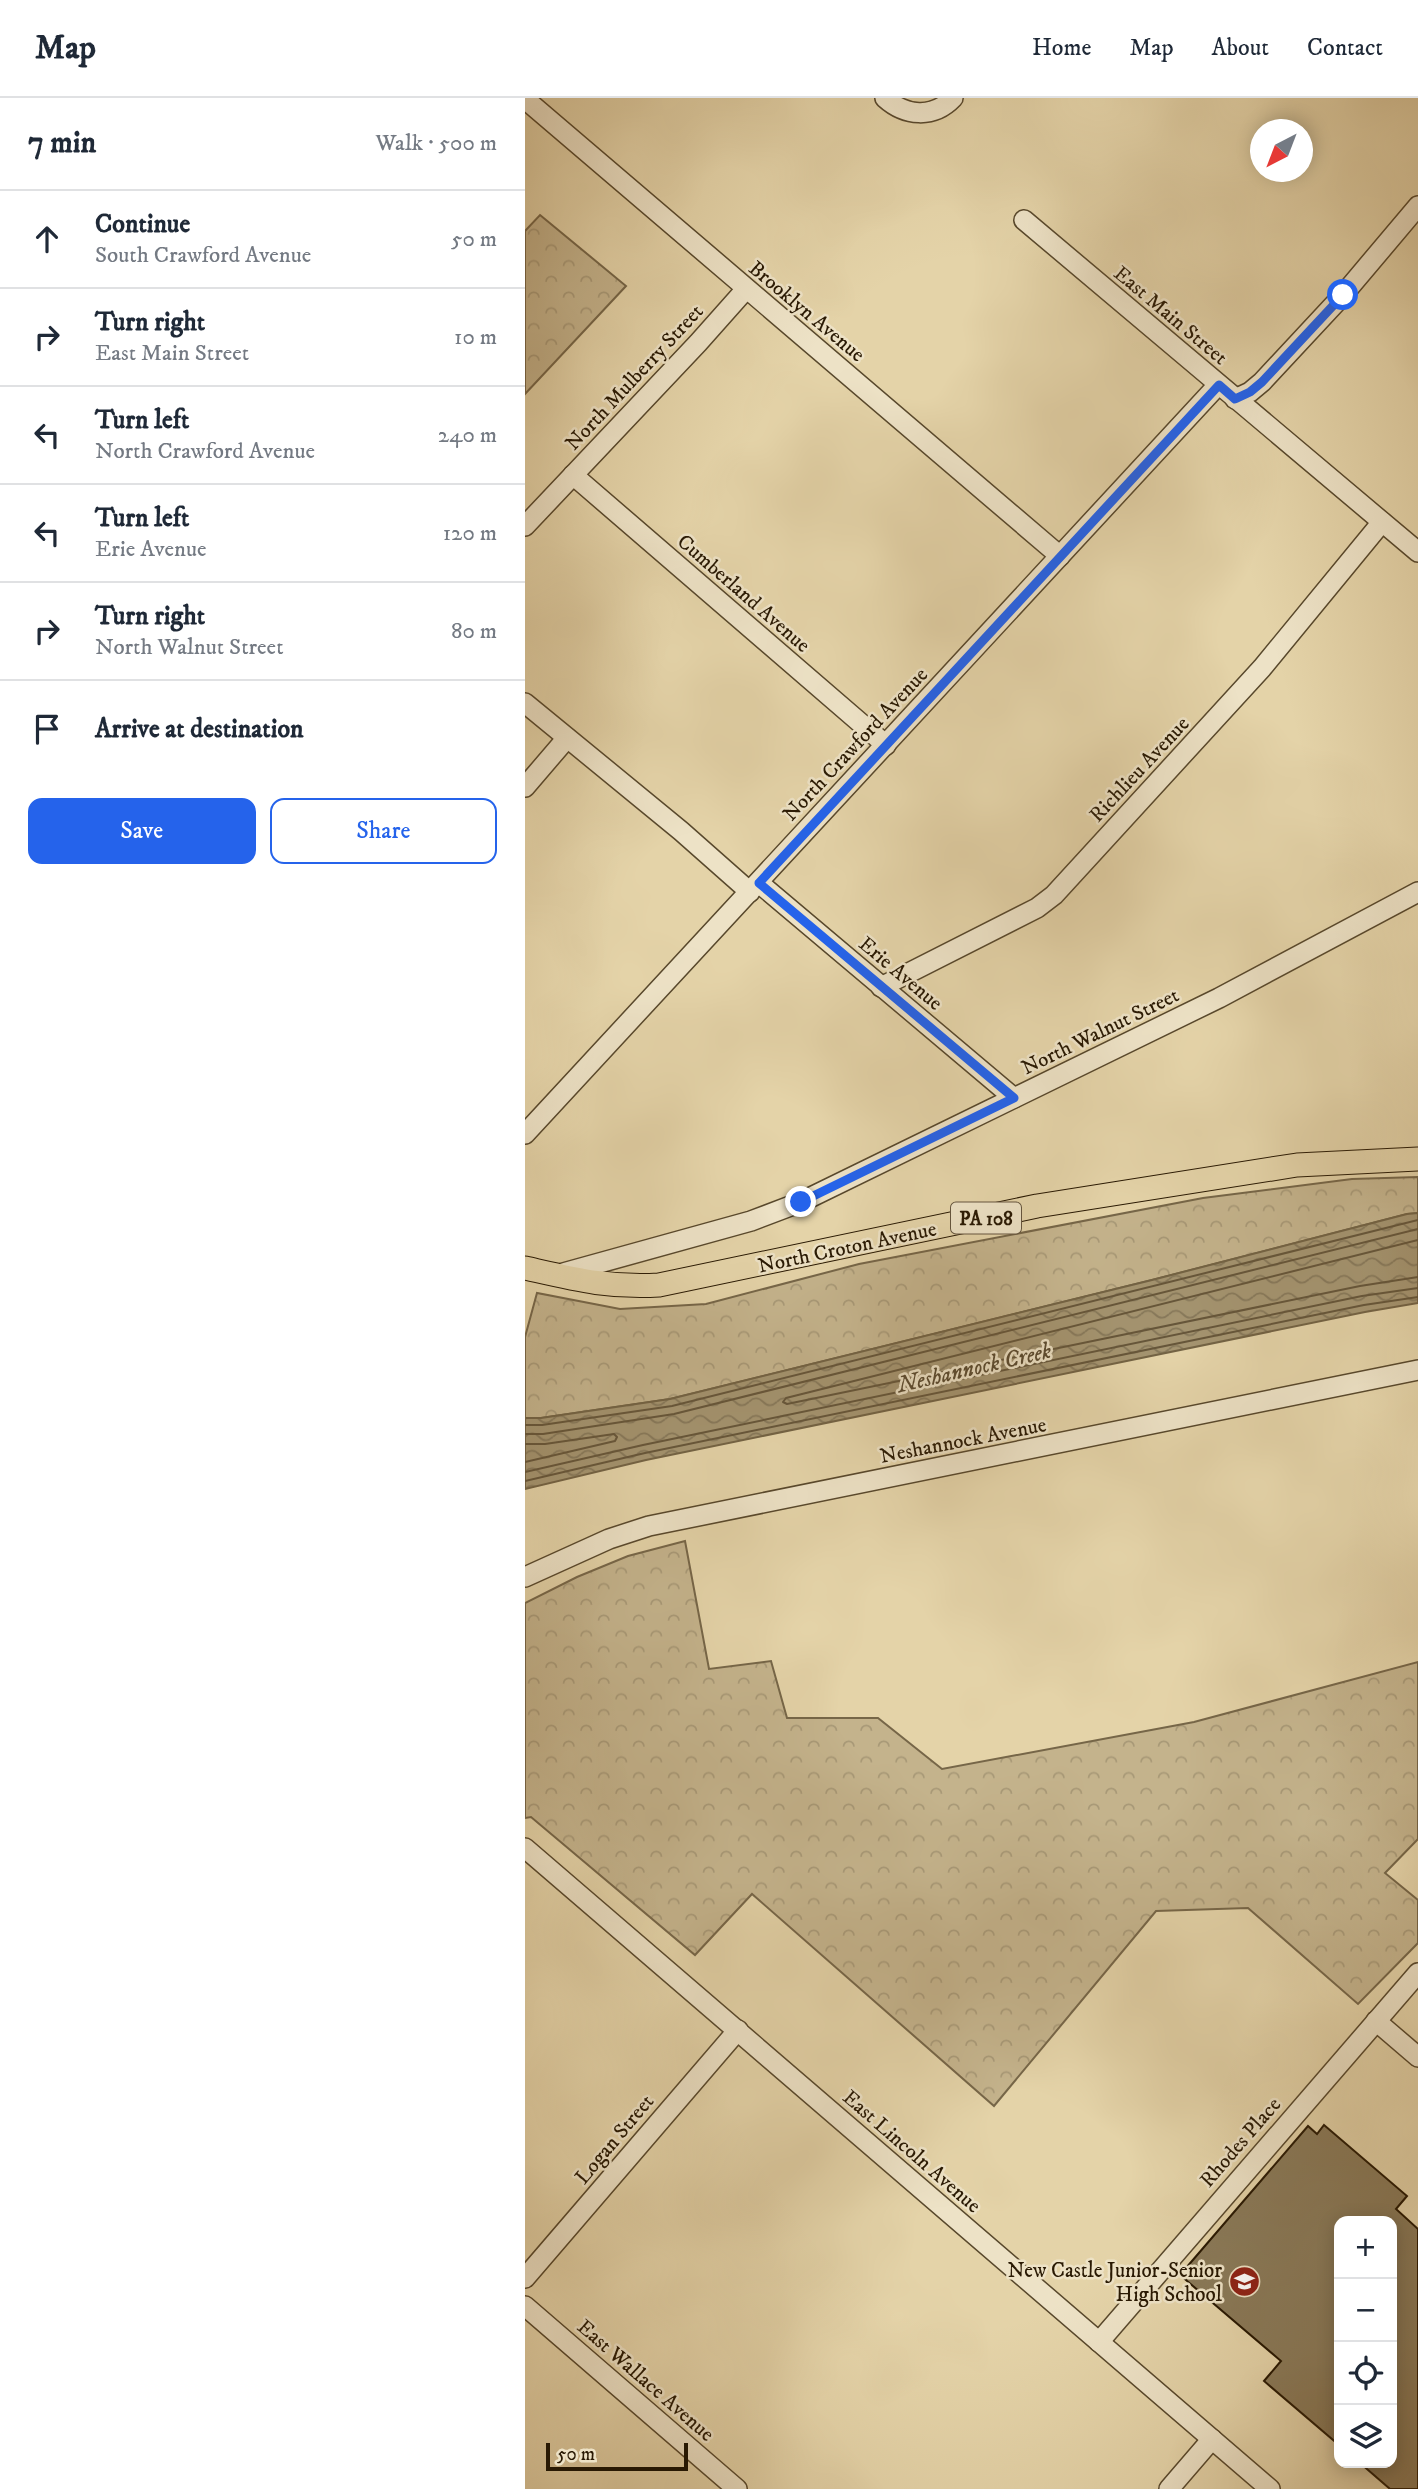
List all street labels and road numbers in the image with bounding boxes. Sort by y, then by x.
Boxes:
street label: Brooklyn Avenue [743,256,870,368]
street label: East Main Street [1108,261,1233,371]
street label: North Mulberry Street [560,299,709,456]
street label: Cumberland Avenue [672,529,815,659]
street label: North Crawford Avenue [778,662,934,827]
street label: Richlieu Avenue [1084,711,1195,828]
street label: Erie Avenue [853,931,948,1017]
street label: North Walnut Street [1017,982,1184,1081]
road number: PA 108 [951,1202,1021,1234]
street label: North Croton Avenue [756,1216,939,1280]
street label: Neshannock Avenue [878,1412,1049,1470]
street label: East Lincoln Avenue [837,2085,986,2219]
street label: Logan Street [570,2089,660,2190]
street label: Rhodes Place [1195,2092,1287,2193]
street label: East Wallace Avenue [571,2314,719,2448]

